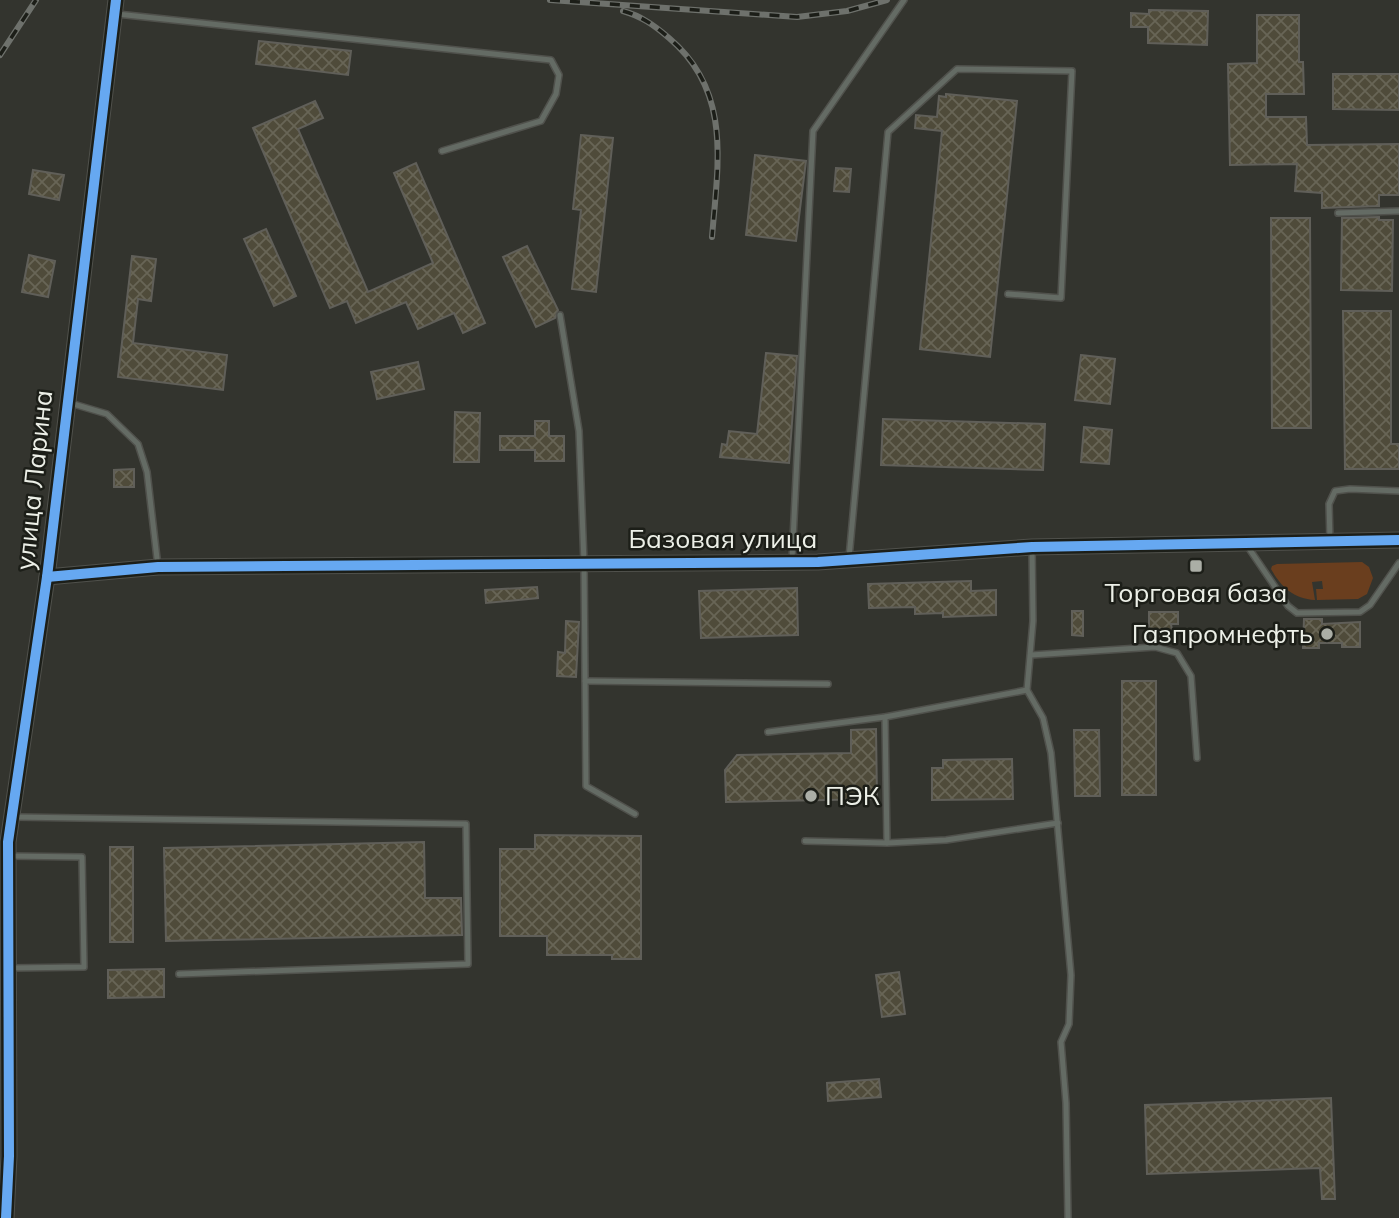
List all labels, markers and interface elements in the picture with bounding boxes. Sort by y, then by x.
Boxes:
street label: улица Ларина [8,388,59,572]
street label: Базовая улица [629,522,817,555]
marker: Торговая база [1188,558,1204,574]
place label: Торговая база [1105,576,1287,609]
place label: Газпромнефть [1132,617,1313,650]
marker: Газпромнефть [1319,626,1335,642]
place label: ПЭК [825,779,880,812]
marker: ПЭК [803,788,819,804]

